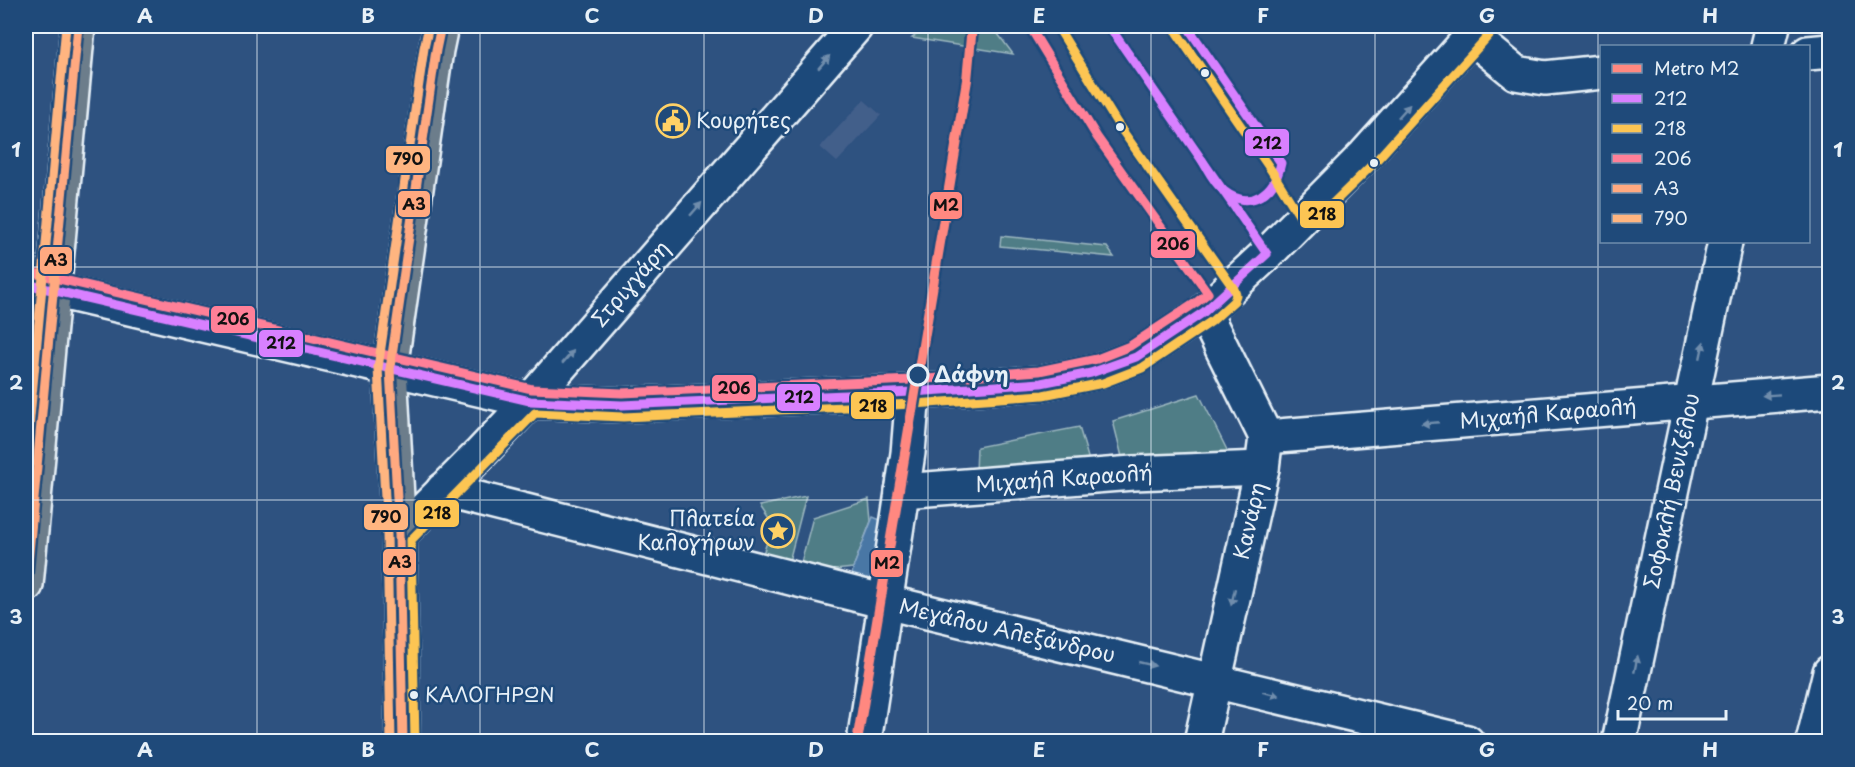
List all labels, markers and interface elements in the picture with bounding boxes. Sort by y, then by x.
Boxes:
text: A [137,0,153,30]
text: B [361,0,375,30]
text: C [584,0,600,30]
text: D [808,0,824,30]
text: E [1033,0,1045,30]
text: F [1257,0,1269,30]
text: G [1479,0,1495,30]
text: H [1702,0,1718,30]
legend [1600,45,1810,243]
text: Metro Μ2 [1654,54,1739,81]
one-way arrow [817,55,830,70]
unlabelled marker [1199,67,1211,79]
text: 212 [1654,84,1688,111]
public building icon: Κουρήτες [655,103,691,139]
place label: Κουρήτες [696,103,791,135]
one-way arrow [1397,104,1411,119]
text: 218 [1654,114,1687,141]
unlabelled marker [1114,121,1126,133]
line badge: 212 [1244,128,1290,157]
text: 212 [1252,130,1282,154]
text: 1 [11,134,21,164]
text: 1 [1833,134,1843,164]
text: 206 [1654,144,1692,171]
line badge: 790 [385,145,431,174]
text: 790 [393,146,423,170]
unlabelled marker [1368,157,1380,169]
text: Α3 [1654,174,1679,201]
line badge: Α3 [397,190,431,218]
text: Α3 [402,191,426,215]
line badge: Μ2 [929,191,963,220]
text: Μ2 [933,192,959,216]
line badge: 218 [1299,200,1345,229]
text: 218 [1307,201,1337,225]
one-way arrow [689,202,703,217]
text: 790 [1654,204,1688,231]
line badge: 206 [1150,230,1196,259]
text: 206 [1156,231,1190,255]
street label: Στριγγάρη [583,232,676,333]
line badge: Α3 [39,246,73,275]
text: Α3 [44,247,68,271]
line badge: 206 [210,305,256,334]
text: 206 [216,306,250,330]
line badge: 212 [258,329,304,358]
text: 212 [266,330,296,354]
one-way arrow [1698,340,1707,359]
one-way arrow [561,350,574,365]
place label: Δάφνη [934,357,1009,389]
marker: Δάφνη [907,364,929,386]
text: 2 [9,367,23,397]
text: 2 [1831,367,1845,397]
line badge: 206 [711,374,757,402]
text: 206 [717,375,751,399]
line badge: 212 [776,383,821,412]
text: 212 [784,384,814,408]
street label: Μιχαήλ Καραολή [1458,388,1638,436]
street label: Σοφοκλή Βενιζέλου [1634,390,1706,591]
one-way arrow [1762,390,1781,400]
line badge: 218 [850,391,895,420]
text: 218 [858,393,888,417]
one-way arrow [1421,419,1440,428]
street label: Μιχαήλ Καραολή [974,455,1153,499]
street label: Κανάρη [1224,479,1272,562]
line badge: 218 [414,499,460,528]
text: 218 [422,500,452,524]
place label: Πλατεία Καλογήρων [637,501,755,557]
line badge: 790 [363,503,409,531]
text: 790 [371,504,401,528]
place icon: Πλατεία Καλογήρων [760,513,796,549]
line badge: Α3 [382,548,417,576]
text: Α3 [388,549,412,573]
line badge: Μ2 [870,549,904,578]
text: Μ2 [874,550,900,574]
one-way arrow [1228,588,1237,607]
street label: Μεγάλου Αλεξάνδρου [896,589,1119,669]
text: 3 [9,601,23,631]
text: 3 [1831,601,1845,631]
one-way arrow [1631,654,1641,673]
one-way arrow [1138,660,1156,670]
place label: ΚΑΛΟΓΗΡΩΝ [425,679,555,709]
scale bar [1618,683,1726,721]
marker: ΚΑΛΟΓΗΡΩΝ [408,689,420,701]
text: 20 m [1627,689,1673,716]
one-way arrow [1262,690,1280,700]
text: A [137,734,153,764]
text: B [361,734,375,764]
text: C [584,734,600,764]
text: D [808,734,824,764]
text: E [1033,734,1045,764]
text: F [1257,734,1269,764]
text: G [1479,734,1495,764]
text: H [1702,734,1718,764]

